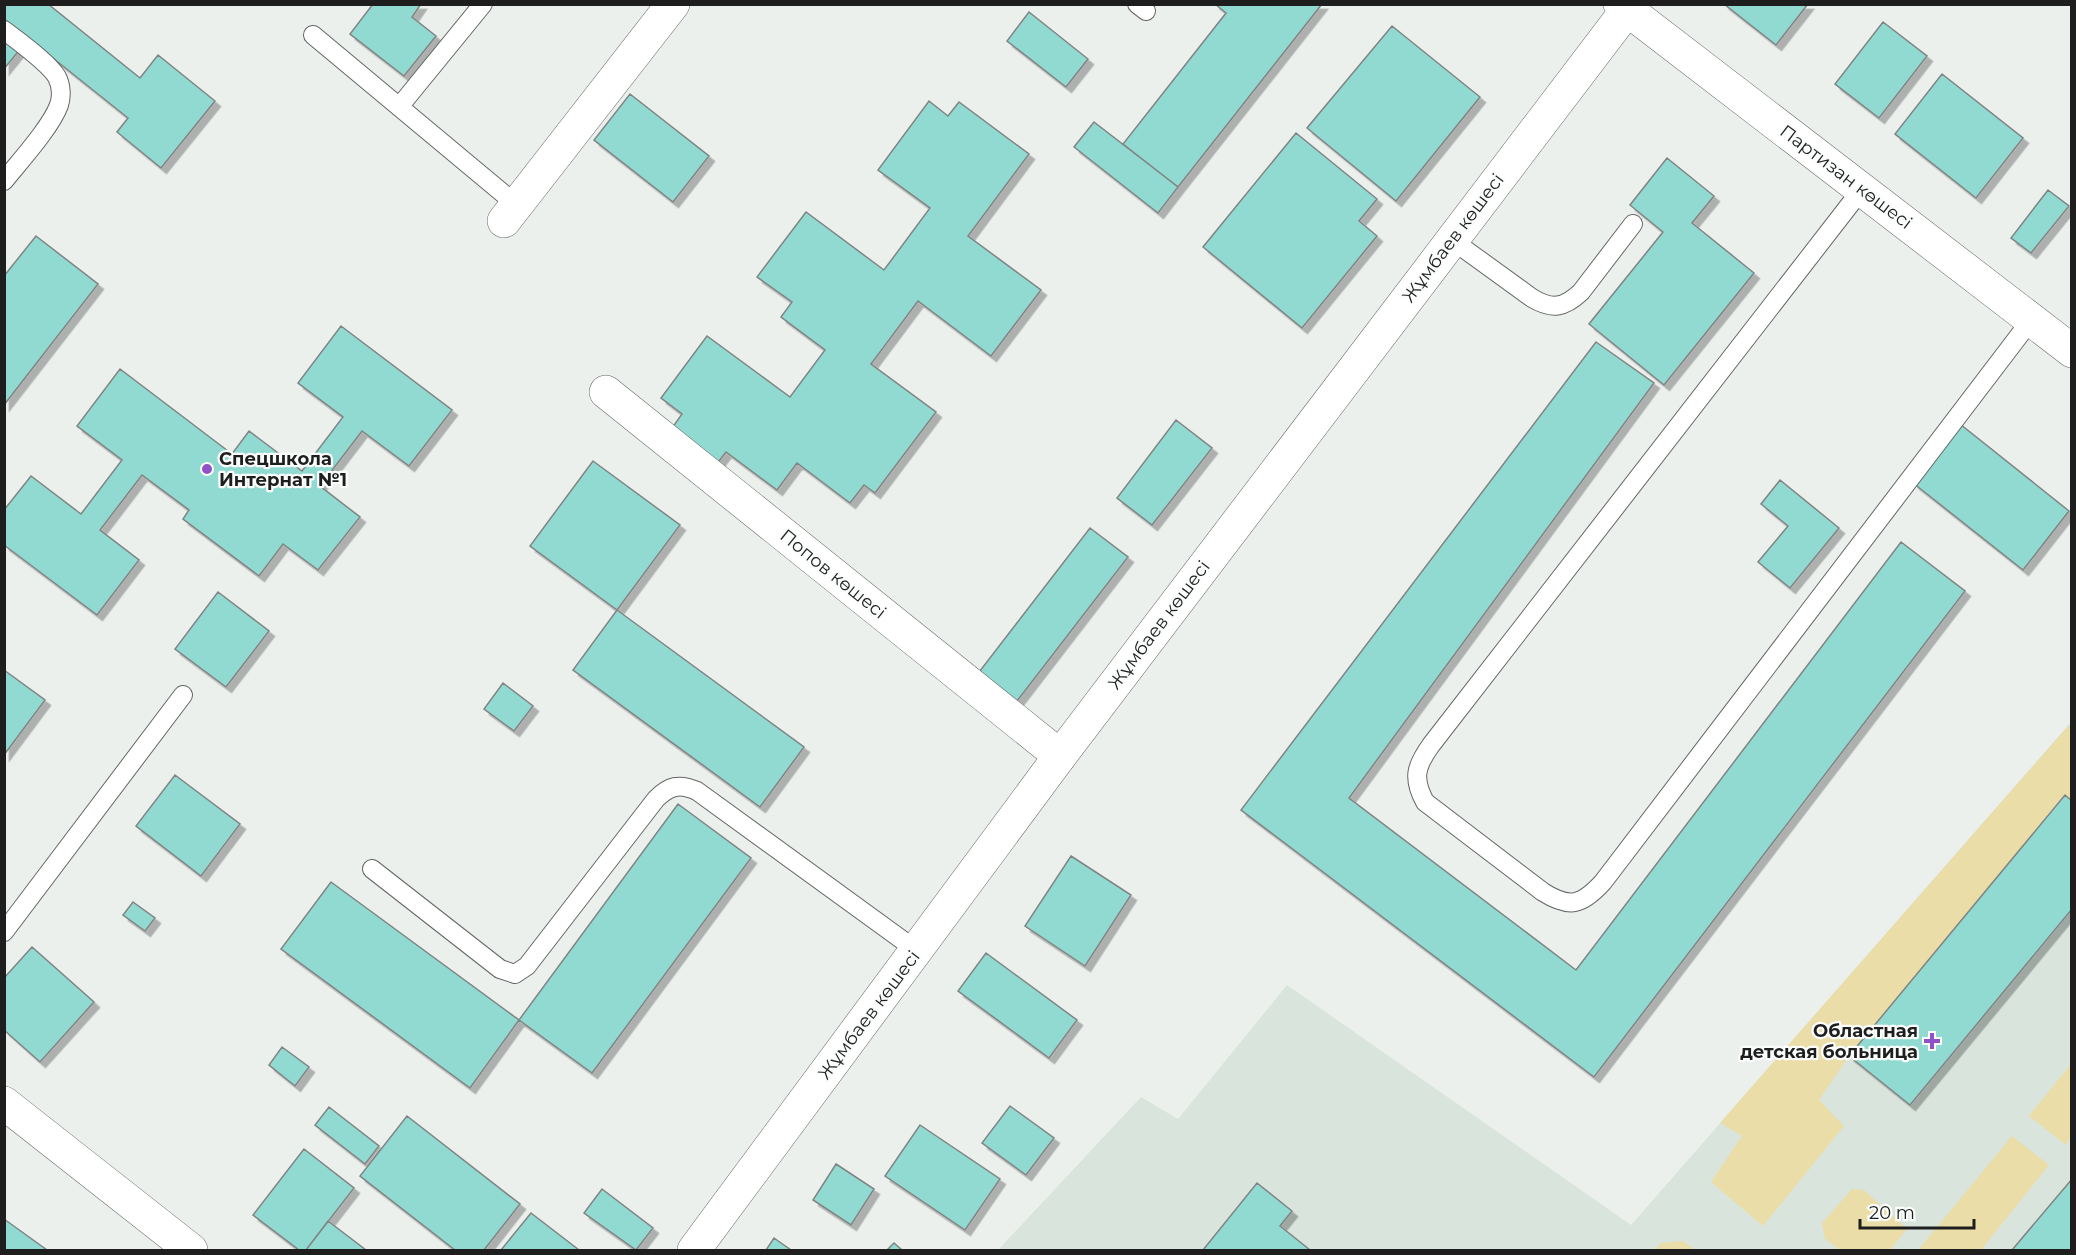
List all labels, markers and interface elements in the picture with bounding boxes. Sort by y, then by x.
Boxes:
street label: Партизан көшесі [1776,120,1916,234]
street label: Жұмбаев көшесі [1397,169,1509,307]
place label: Спецшкола Интернат №1 [219,448,347,491]
marker: Спецшкола Интернат №1 [200,462,214,476]
street label: Попов көшесі [776,525,890,623]
street label: Жұмбаев көшесі [1103,556,1215,694]
street label: Жұмбаев көшесі [813,946,925,1084]
place label: Областная детская больница [1740,1020,1918,1063]
marker: Областная детская больница [1923,1032,1941,1050]
scale bar [1860,1192,1974,1230]
text: 20 m [1869,1202,1915,1224]

